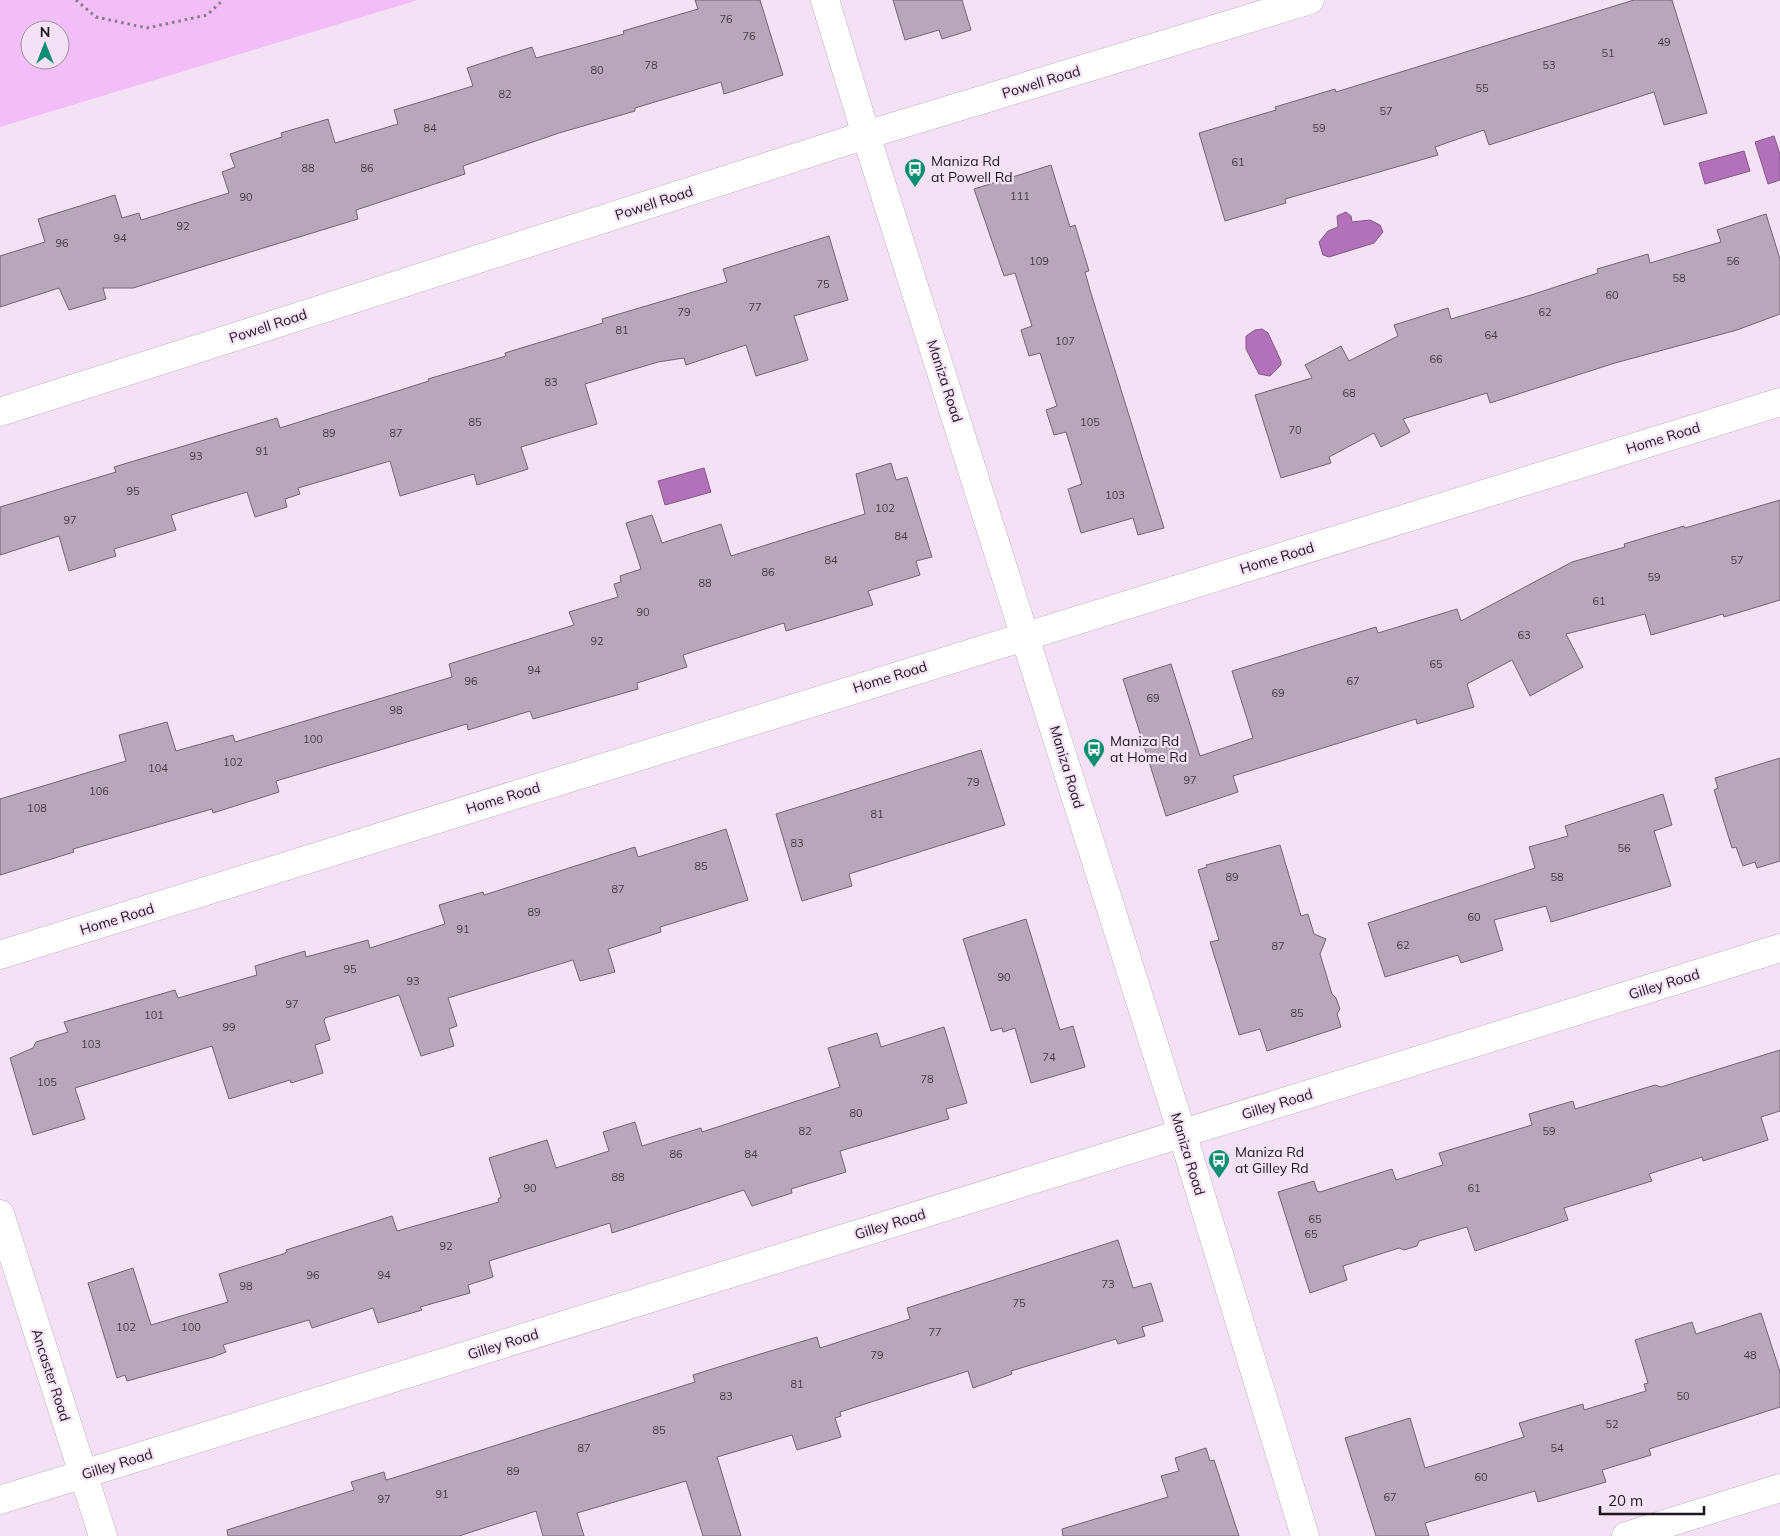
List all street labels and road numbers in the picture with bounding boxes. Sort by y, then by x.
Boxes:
street label: Powell Road [1000,62,1082,102]
street label: Powell Road [613,182,695,224]
street label: Powell Road [227,305,309,347]
street label: Maniza Road [923,338,967,424]
street label: Home Road [1624,418,1702,458]
street label: Home Road [1238,538,1316,578]
street label: Home Road [851,657,929,697]
street label: Maniza Road [1046,723,1088,811]
street label: Home Road [464,778,542,818]
street label: Home Road [78,899,156,939]
street label: Gilley Road [1626,965,1702,1003]
street label: Gilley Road [1239,1085,1315,1123]
street label: Maniza Road [1167,1110,1209,1198]
street label: Gilley Road [852,1205,928,1243]
street label: Gilley Road [465,1325,541,1363]
street label: Ancaster Road [28,1326,74,1424]
street label: Gilley Road [79,1445,155,1483]

